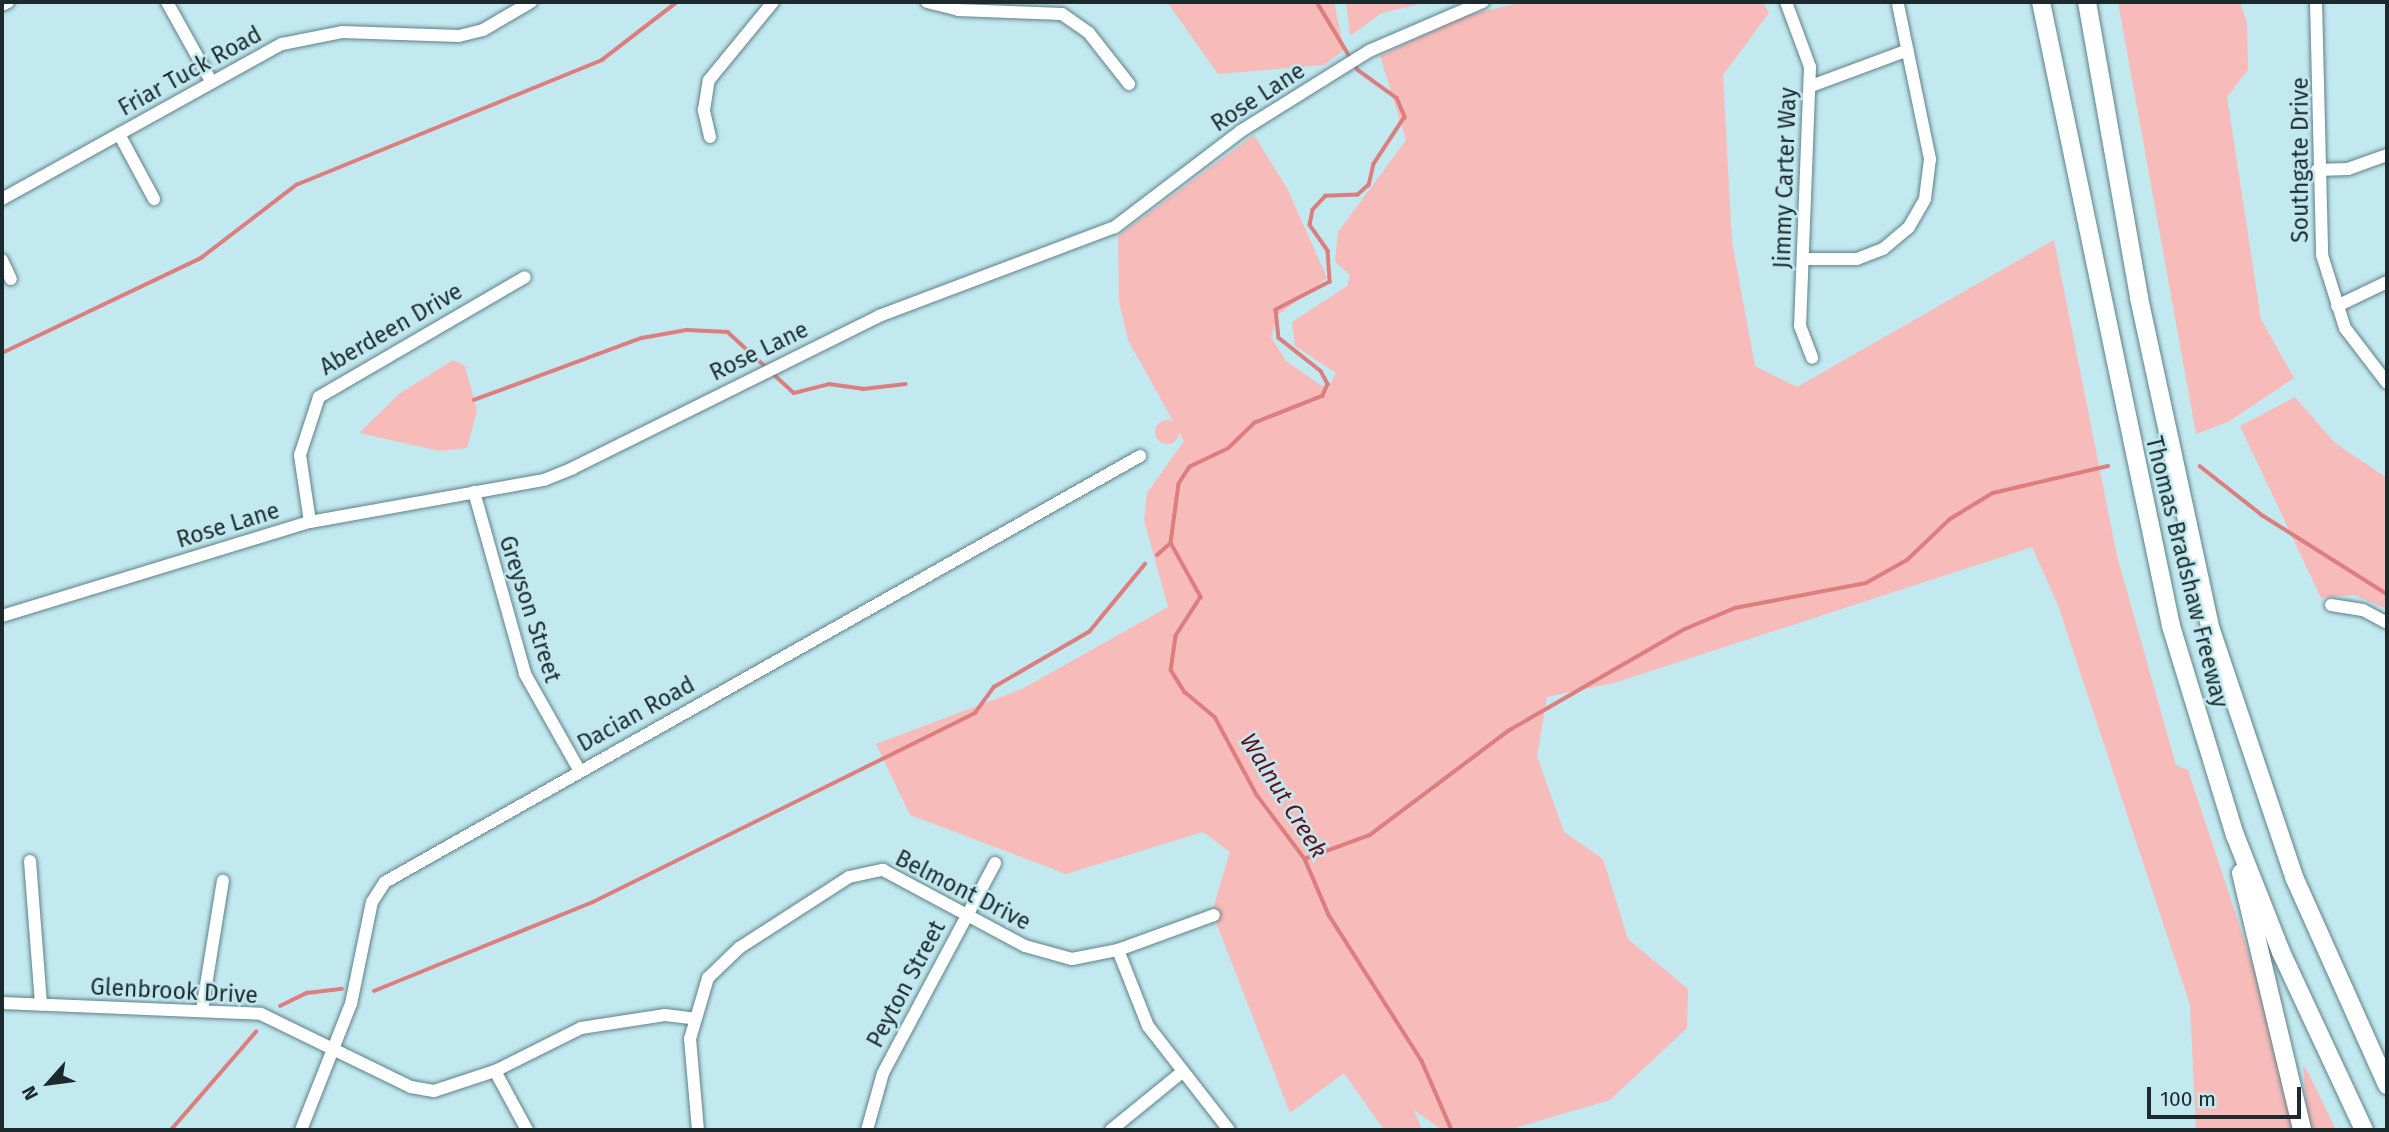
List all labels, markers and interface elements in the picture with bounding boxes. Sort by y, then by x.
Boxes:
street label: Friar Tuck Road [114,20,266,122]
street label: Rose Lane [1206,57,1310,137]
street label: Southgate Drive [2286,77,2314,243]
street label: Jimmy Carter Way [1768,87,1802,269]
street label: Aberdeen Drive [315,277,467,381]
street label: Rose Lane [705,315,813,387]
street label: Thomas Bradshaw Freeway [2140,433,2234,711]
street label: Rose Lane [173,496,283,554]
street label: Greyson Street [493,532,567,686]
street label: Dacian Road [573,670,699,758]
water label: Walnut Creek [1233,728,1333,864]
street label: Belmont Drive [891,844,1035,936]
street label: Peyton Street [861,916,951,1052]
street label: Glenbrook Drive [90,973,258,1009]
north arrow [14,1048,84,1118]
scale bar [2151,1072,2305,1116]
text: N [17,1082,43,1104]
text: 100 m [2160,1086,2216,1112]

